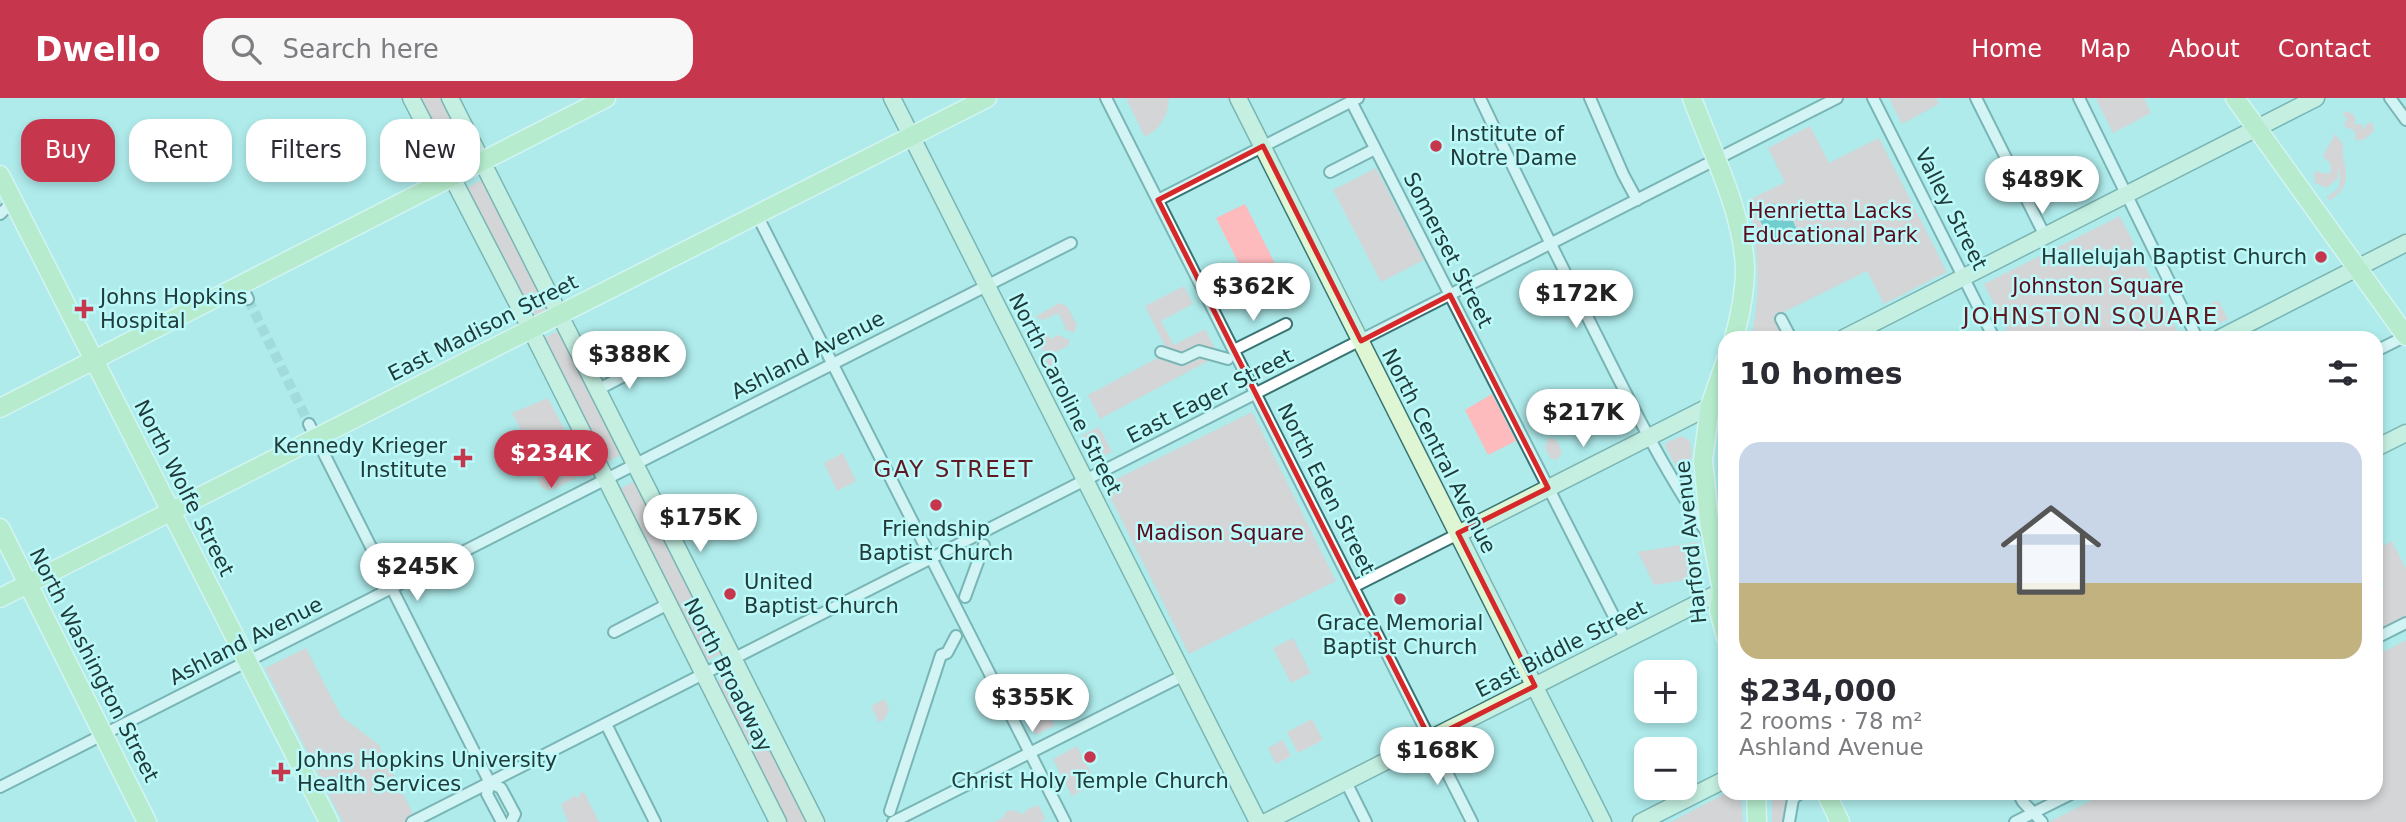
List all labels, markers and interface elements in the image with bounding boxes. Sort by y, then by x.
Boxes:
search box [203,18,693,81]
text: Dwello [35,30,161,69]
icon: search [227,30,265,68]
text: Search here [283,34,439,64]
text: Home [1971,35,2042,63]
text: Map [2080,35,2131,63]
text: About [2169,35,2240,63]
text: Contact [2278,35,2371,63]
chip: Buy [21,119,115,182]
chip: Rent [129,119,232,182]
chip: Filters [246,119,366,182]
chip: New [380,119,480,182]
place label: Institute of Notre Dame [1450,122,1577,170]
marker: Institute of Notre Dame [1428,138,1444,154]
street label: Valley Street [1910,144,1992,274]
pin: $489K [1993,156,2091,216]
text: $489K [2001,166,2083,192]
street label: Somerset Street [1399,168,1497,332]
park label: Henrietta Lacks Educational Park [1742,199,1918,247]
place label: Hallelujah Baptist Church [2041,245,2307,269]
marker: Hallelujah Baptist Church [2313,249,2329,265]
pin: $362K [1204,264,1302,323]
street label: East Madison Street [384,270,582,386]
pin: $172K [1527,271,1625,330]
text: $362K [1212,273,1294,299]
park label: Johnston Square [2010,274,2184,298]
text: $172K [1535,280,1617,306]
place label: Johns Hopkins Hospital [98,285,248,333]
street label: North Caroline Street [1004,289,1126,499]
marker: Johns Hopkins Hospital [74,299,94,319]
district label: JOHNSTON SQUARE [1961,303,2219,329]
street label: Ashland Avenue [727,306,889,404]
pin: $388K [580,331,678,391]
text: $388K [588,341,670,367]
street label: East Eager Street [1123,344,1297,448]
street label: North Central Avenue [1377,345,1501,557]
icon: filters [2324,354,2362,392]
text: 10 homes [1739,356,1903,391]
pin: $217K [1534,390,1632,449]
street label: North Wolfe Street [129,396,239,580]
street label: North Eden Street [1272,399,1380,579]
text: $217K [1542,399,1624,425]
pin: $234K [502,430,600,490]
place label: Kennedy Krieger Institute [273,434,447,482]
text: $234K [510,440,592,466]
marker: Kennedy Krieger Institute [453,448,473,468]
district label: GAY STREET [874,456,1034,482]
street label: Harford Avenue [1671,459,1711,625]
icon: home [1988,487,2114,613]
pin: $175K [651,494,749,554]
marker: Friendship Baptist Church [928,497,944,513]
text: $175K [659,504,741,530]
place label: Friendship Baptist Church [859,517,1013,565]
park label: Madison Square [1136,521,1304,545]
street label: North Washington Street [24,544,164,786]
pin: $245K [368,544,466,603]
text: $245K [376,553,458,579]
place label: United Baptist Church [744,570,899,618]
marker: United Baptist Church [722,586,738,602]
marker: Grace Memorial Baptist Church [1392,591,1408,607]
street label: Ashland Avenue [165,592,327,690]
street label: North Broadway [679,594,777,756]
street label: East Biddle Street [1472,596,1650,702]
place label: Grace Memorial Baptist Church [1317,611,1483,659]
map controls [1634,660,1697,800]
button: + [1634,660,1697,723]
text: $234,000 [1739,673,1897,708]
pin: $355K [983,674,1081,734]
text: $355K [991,684,1073,710]
text: 2 rooms · 78 m² [1739,708,1923,734]
pin: $168K [1388,728,1486,787]
text: Ashland Avenue [1739,734,1924,760]
text: $168K [1396,737,1478,763]
button: − [1634,737,1697,800]
place label: Johns Hopkins University Health Services [295,748,557,796]
marker: Christ Holy Temple Church [1082,749,1098,765]
marker: Johns Hopkins University Health Services [271,762,291,782]
place label: Christ Holy Temple Church [951,769,1229,793]

